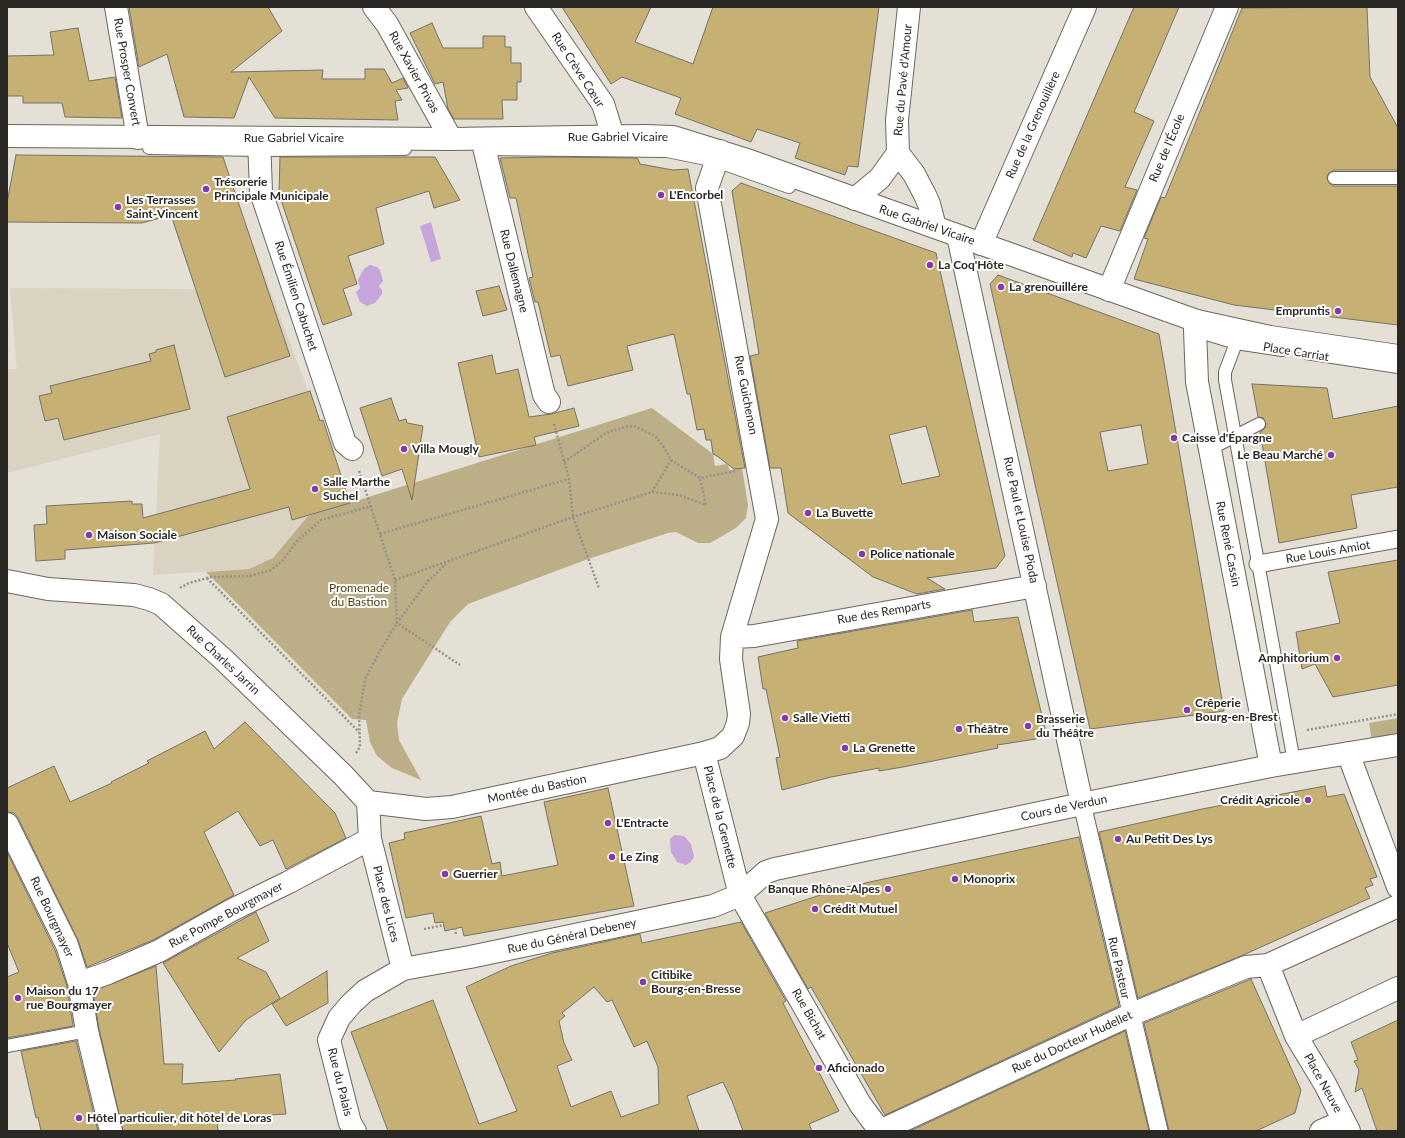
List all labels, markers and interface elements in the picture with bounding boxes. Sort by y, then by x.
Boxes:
street label: Rue Prosper Convert [110,17,144,127]
street label: Rue du Pavé d'Amour [891,23,915,137]
street label: Rue Xavier Privas [386,29,442,115]
street label: Rue Crève Cœur [548,30,608,110]
street label: Rue de la Grenouillère [1003,69,1063,181]
street label: Rue de l'École [1146,112,1188,184]
street label: Rue Gabriel Vicaire [568,130,668,144]
street label: Rue Gabriel Vicaire [244,131,344,145]
place label: Trésorerie Principale Municipale [214,175,329,203]
marker: Trésorerie Principale Municipale [201,184,211,194]
place label: L'Encorbel [669,188,723,202]
marker: L'Encorbel [656,190,666,200]
place label: Les Terrasses Saint-Vincent [126,193,198,221]
marker: Les Terrasses Saint-Vincent [113,202,123,212]
street label: Rue Gabriel Vicaire [877,202,977,248]
street label: Rue Dallemagne [497,228,531,314]
street label: Rue Émilien Cabuchet [271,239,321,353]
place label: La Coq'Hôte [938,258,1004,272]
marker: La Coq'Hôte [925,260,935,270]
place label: La grenouillére [1009,280,1088,294]
marker: La grenouillére [996,282,1006,292]
place label: Empruntis [1275,304,1330,318]
marker: Empruntis [1333,306,1343,316]
street label: Place Carriat [1262,340,1330,364]
street label: Rue Guichenon [731,354,761,436]
place label: Caisse d'Épargne [1182,431,1272,445]
marker: Caisse d'Épargne [1169,433,1179,443]
place label: Villa Mougly [412,442,479,456]
marker: Villa Mougly [399,444,409,454]
place label: Le Beau Marché [1237,448,1323,462]
marker: Le Beau Marché [1326,450,1336,460]
street label: Rue Paul et Louise Pioda [1001,455,1041,585]
place label: Salle Marthe Suchel [323,475,390,503]
marker: Salle Marthe Suchel [310,484,320,494]
street label: Rue René Cassin [1213,500,1243,588]
place label: La Buvette [816,506,873,520]
marker: La Buvette [803,508,813,518]
place label: Maison Sociale [97,528,177,542]
marker: Maison Sociale [84,530,94,540]
street label: Rue Louis Amiot [1285,537,1371,567]
place label: Police nationale [870,547,955,561]
marker: Police nationale [857,549,867,559]
park label: Promenade du Bastion [329,581,389,609]
street label: Rue des Remparts [836,597,932,627]
street label: Rue Charles Jarrin [183,622,263,698]
place label: Amphitorium [1258,651,1329,665]
marker: Amphitorium [1332,653,1342,663]
place label: Crêperie Bourg-en-Brest [1195,696,1278,724]
marker: Crêperie Bourg-en-Brest [1182,705,1192,715]
place label: Salle Vietti [793,711,850,725]
place label: Brasserie du Théâtre [1036,712,1094,740]
marker: Salle Vietti [780,713,790,723]
marker: Brasserie du Théâtre [1023,721,1033,731]
place label: Théâtre [967,722,1008,736]
marker: Théâtre [954,724,964,734]
place label: La Grenette [853,741,915,755]
marker: La Grenette [840,743,850,753]
street label: Place de la Grenette [700,764,740,870]
street label: Montée du Bastion [486,772,588,806]
street label: Cours de Verdun [1020,792,1108,824]
place label: Crédit Agricole [1220,793,1300,807]
marker: Crédit Agricole [1303,795,1313,805]
place label: L'Entracte [616,816,669,830]
marker: L'Entracte [603,818,613,828]
place label: Au Petit Des Lys [1126,832,1213,846]
marker: Au Petit Des Lys [1113,834,1123,844]
place label: Le Zing [620,850,659,864]
marker: Le Zing [607,852,617,862]
street label: Place des Lices [370,864,402,944]
place label: Guerrier [453,867,498,881]
marker: Guerrier [440,869,450,879]
place label: Monoprix [963,872,1015,886]
street label: Rue Bourgmayer [27,874,77,960]
marker: Monoprix [950,874,960,884]
street label: Rue Pompe Bourgmayer [167,879,285,951]
place label: Banque Rhône-Alpes [768,882,880,896]
marker: Banque Rhône-Alpes [883,884,893,894]
place label: Crédit Mutuel [823,902,897,916]
marker: Crédit Mutuel [810,904,820,914]
street label: Rue du Général Debeney [506,915,638,957]
street label: Rue Pasteur [1105,936,1133,1000]
place label: Citibike Bourg-en-Bresse [651,968,741,996]
marker: Citibike Bourg-en-Bresse [638,977,648,987]
place label: Maison du 17 rue Bourgmayer [26,984,112,1012]
street label: Rue Bichat [789,986,829,1042]
marker: Maison du 17 rue Bourgmayer [13,993,23,1003]
street label: Rue du Docteur Hudellet [1009,1008,1135,1076]
street label: Rue du Palais [325,1046,355,1118]
street label: Place Neuve [1301,1051,1345,1115]
place label: Aficionado [827,1061,885,1075]
marker: Aficionado [814,1063,824,1073]
place label: Hôtel particulier, dit hôtel de Loras [87,1111,272,1125]
marker: Hôtel particulier, dit hôtel de Loras [74,1113,84,1123]

